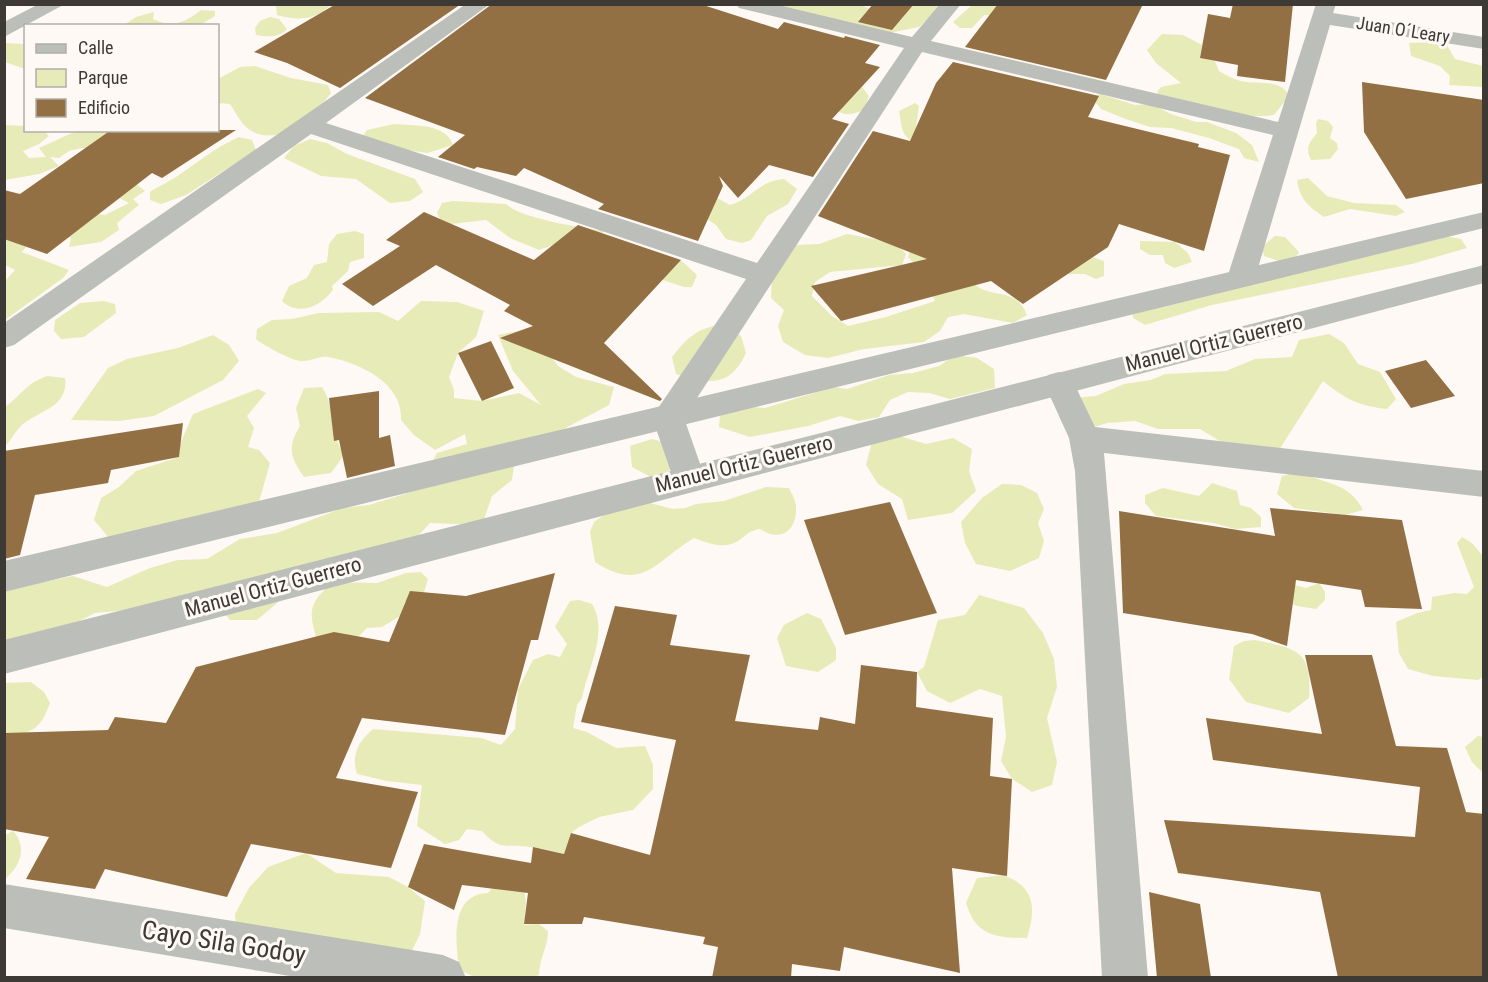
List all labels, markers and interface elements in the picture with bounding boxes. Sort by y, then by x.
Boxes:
street label: Juan O´Leary [1355,12,1452,47]
legend [24,24,219,132]
text: Calle [78,37,114,58]
text: Parque [78,67,128,88]
text: Edificio [78,97,130,118]
street label: Manuel Ortiz Guerrero [1123,309,1305,377]
street label: Manuel Ortiz Guerrero [653,430,835,498]
street label: Manuel Ortiz Guerrero [182,552,364,622]
street label: Cayo Sila Godoy [140,914,308,970]

